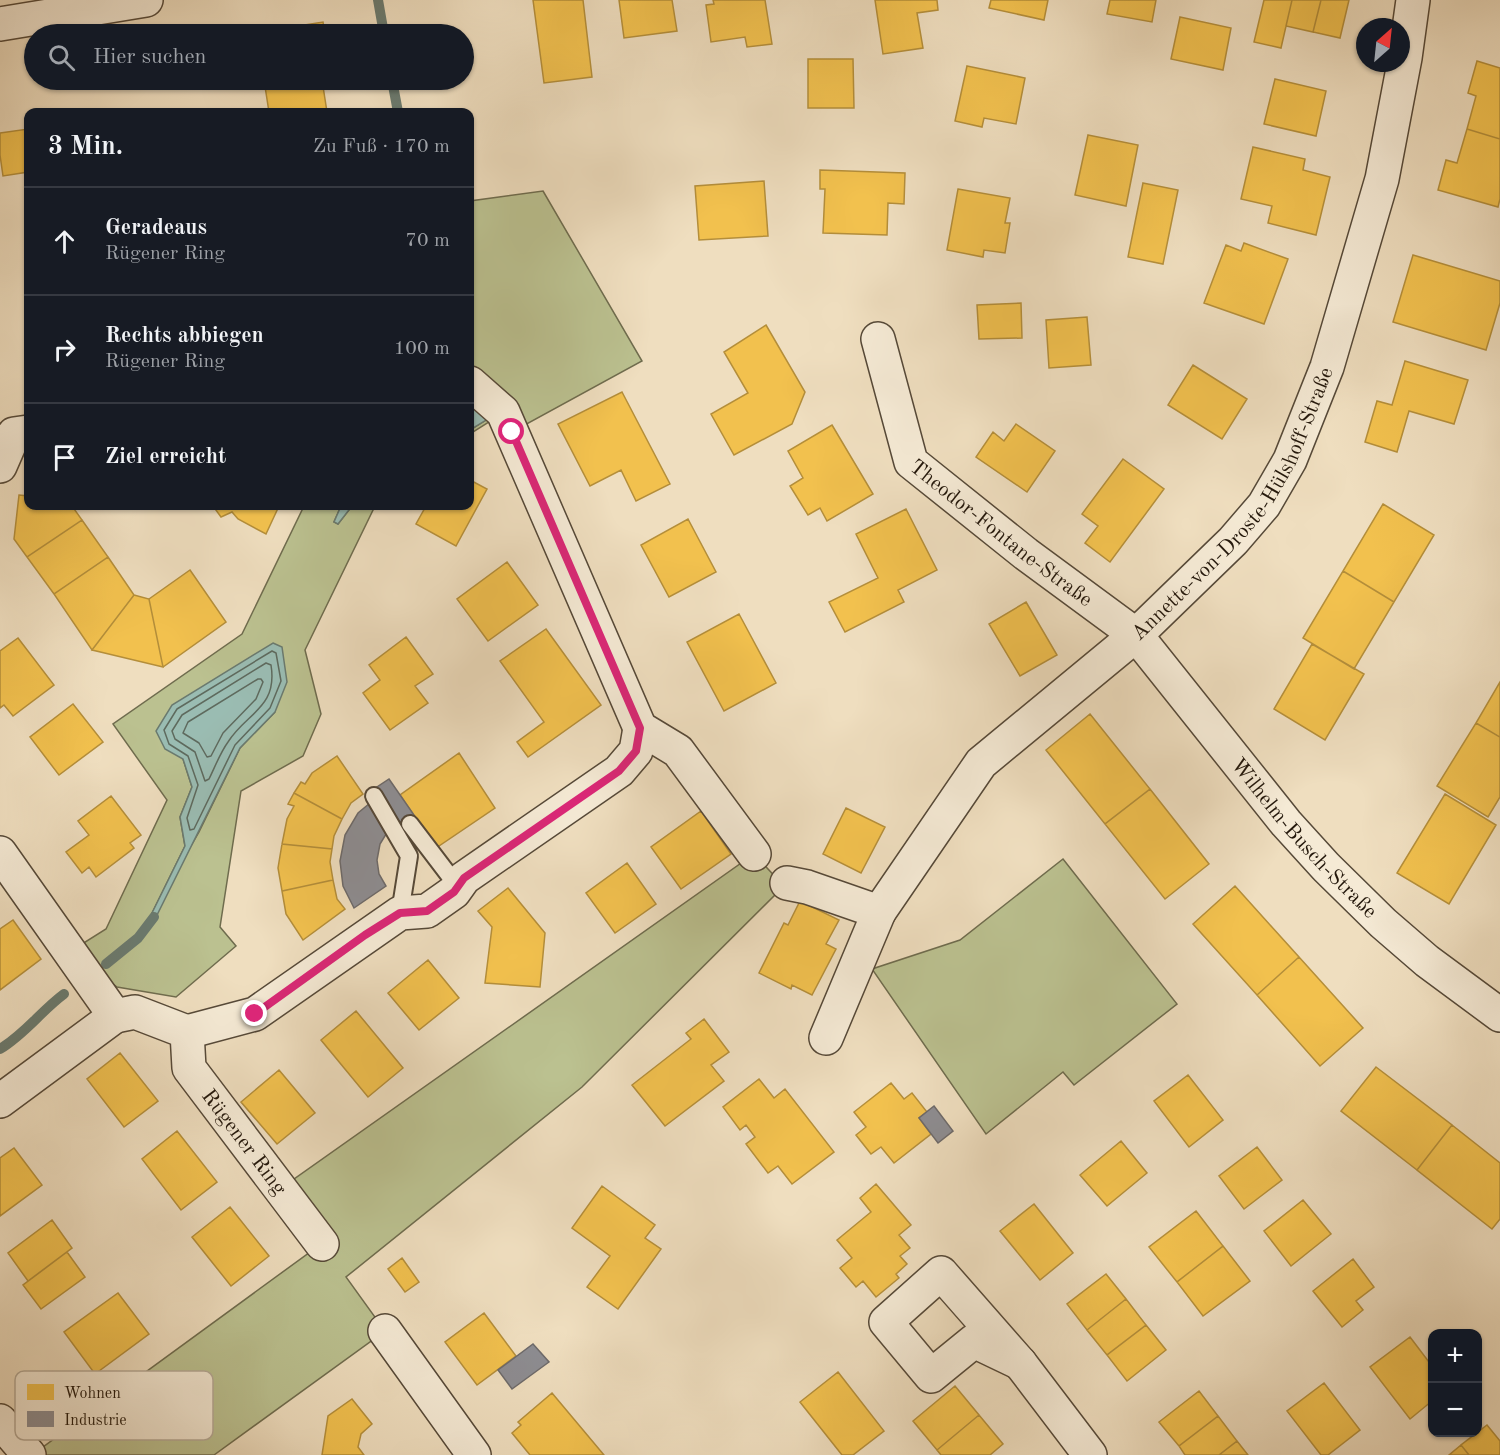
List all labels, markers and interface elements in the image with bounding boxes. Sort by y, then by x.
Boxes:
north arrow [1356,18,1410,72]
search box [24,24,474,90]
icon: search [45,41,78,74]
text: Hier suchen [93,46,206,68]
text: 3 Min. [48,134,123,160]
text: Zu Fuß · 170 m [313,137,450,157]
text: Geradeaus [105,217,207,239]
icon: ahead [48,225,81,258]
text: 70 m [405,231,450,251]
text: Rügener Ring [105,244,225,264]
text: Rechts abbiegen [105,325,264,347]
icon: right [48,333,81,366]
text: 100 m [394,339,450,359]
text: Rügener Ring [105,352,225,372]
street label: Annette-von-Droste-Hülshoff-Straße [1128,365,1338,645]
route start [498,418,524,444]
icon: arrive [48,441,81,474]
text: Ziel erreicht [105,446,226,468]
street label: Theodor-Fontane-Straße [905,456,1096,611]
street label: Wilhelm-Busch-Straße [1226,754,1380,923]
route end [241,1000,267,1026]
street label: Rügener Ring [197,1086,290,1200]
map controls [1428,1329,1482,1437]
button: + [1428,1329,1482,1383]
legend [15,1371,213,1440]
button: − [1428,1383,1482,1437]
text: Wohnen [64,1386,121,1402]
text: Industrie [64,1413,127,1429]

